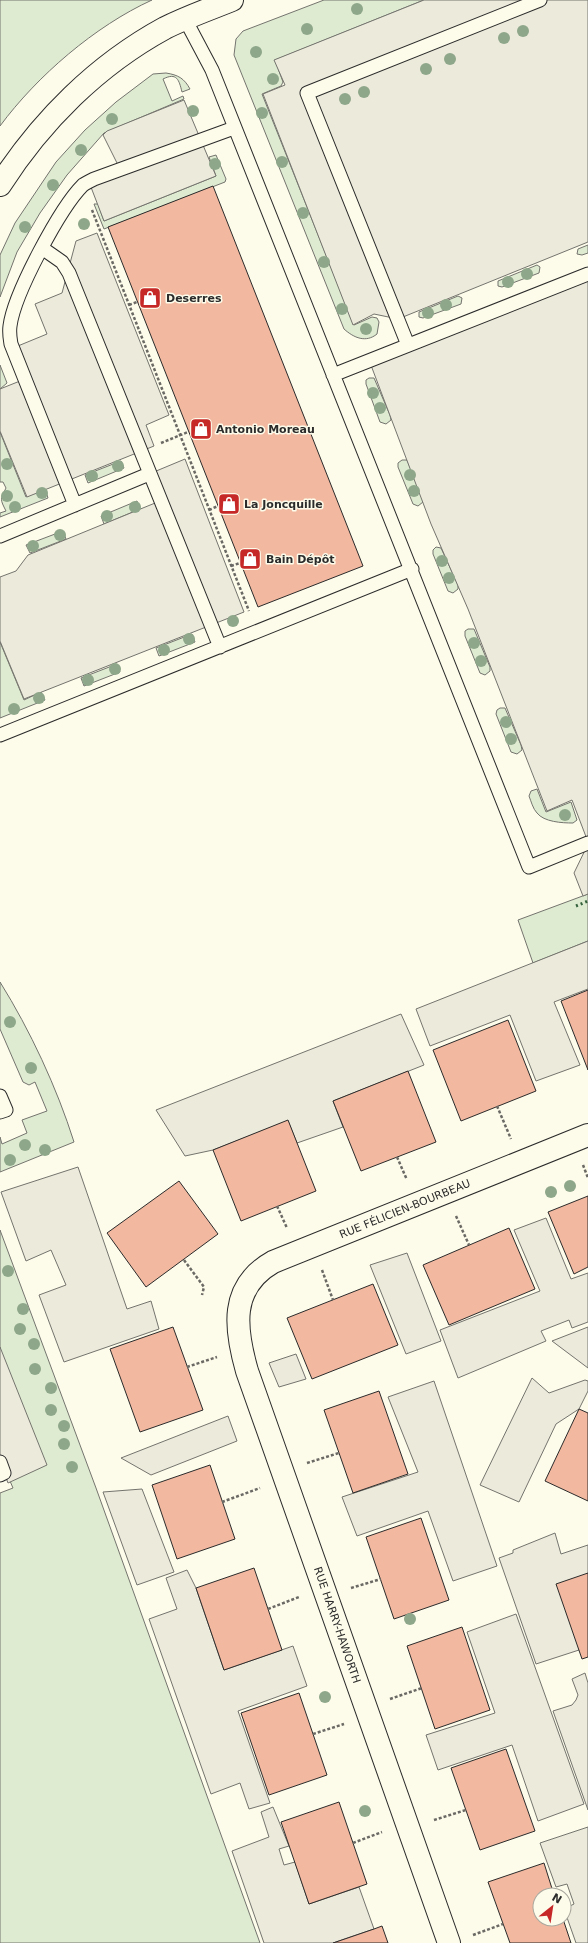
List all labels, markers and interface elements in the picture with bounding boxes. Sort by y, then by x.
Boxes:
shop icon: Deserres [137,285,163,311]
place label: Deserres [166,292,222,305]
shop icon: Antonio Moreau [188,416,214,442]
place label: Antonio Moreau [216,423,315,436]
shop icon: La Joncquille [216,491,242,517]
place label: La Joncquille [244,498,323,511]
shop icon: Bain Dépôt [237,546,263,572]
place label: Bain Dépôt [266,553,335,566]
street label: RUE FÉLICIEN-BOURBEAU [338,1177,472,1241]
street label: RUE HARRY-HAWORTH [311,1565,363,1685]
north arrow [532,1887,572,1927]
text: N [550,1891,564,1907]

